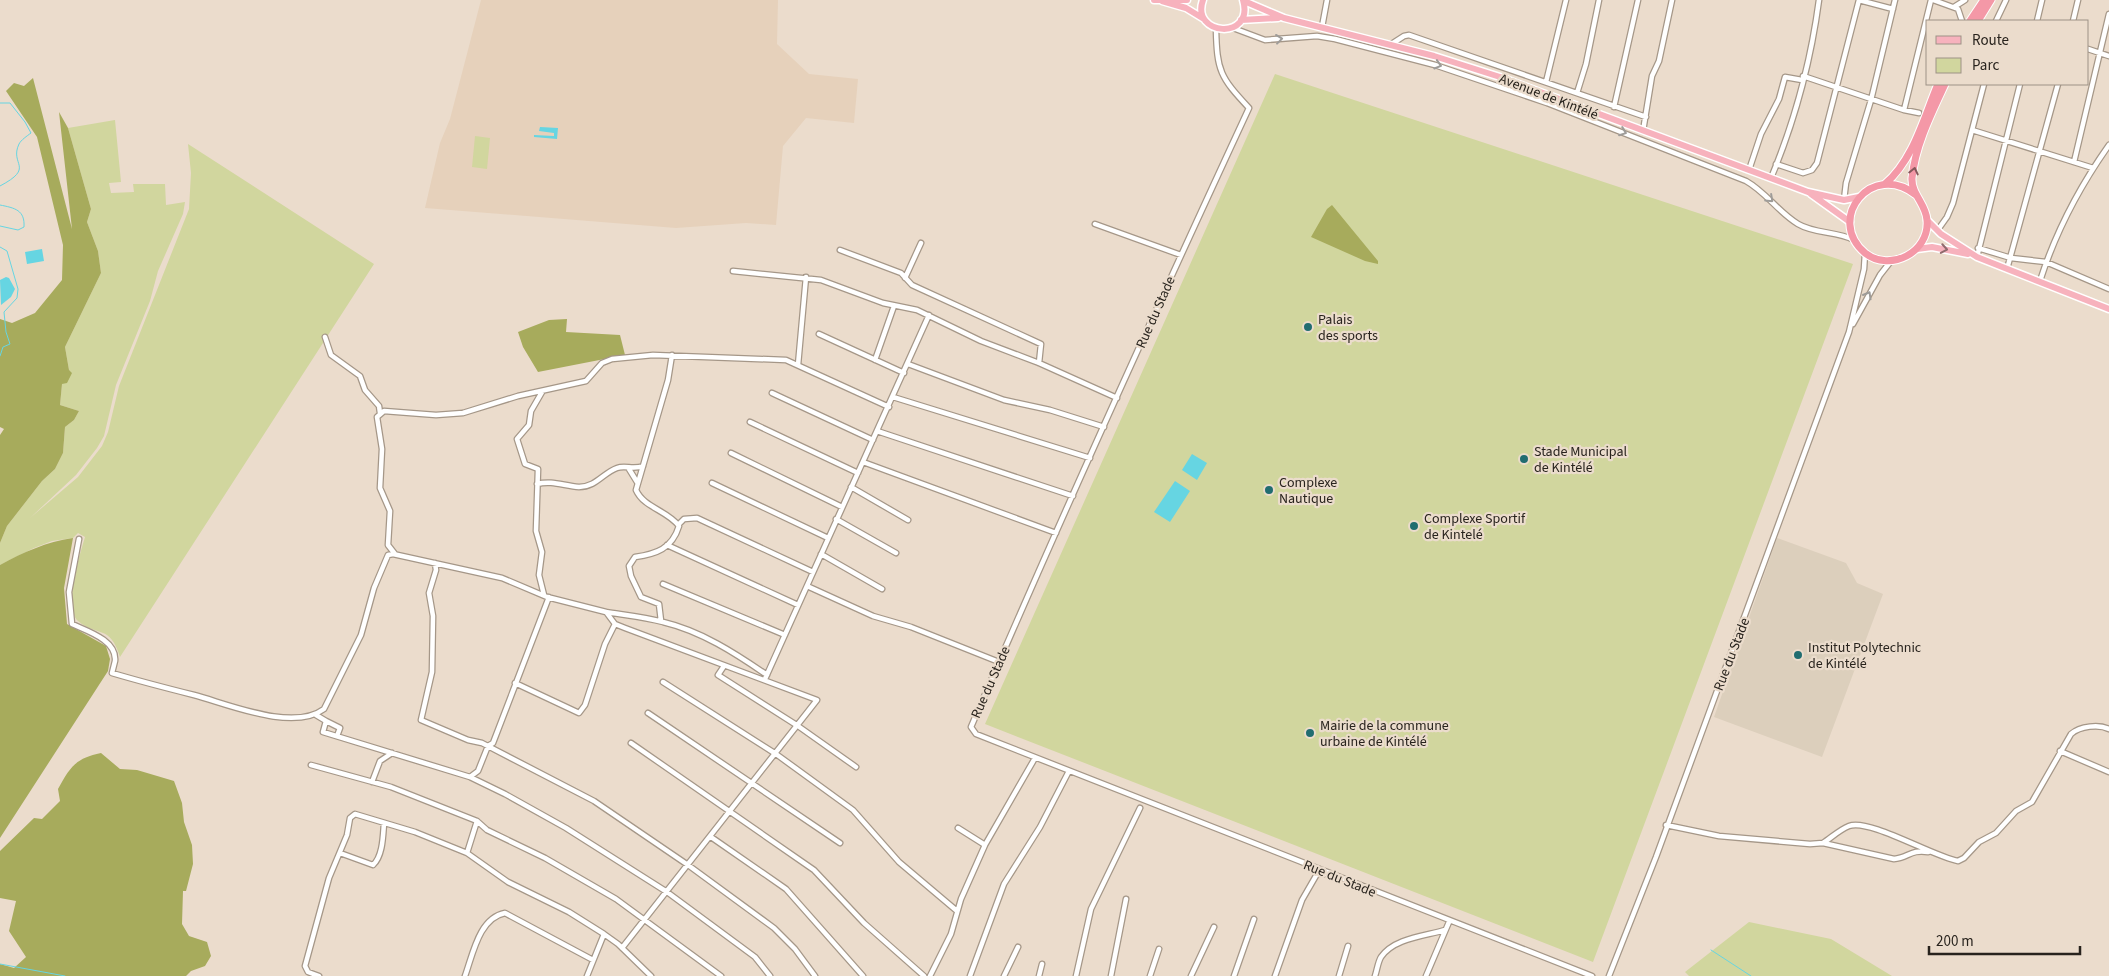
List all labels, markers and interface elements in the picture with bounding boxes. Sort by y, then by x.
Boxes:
legend [1926,20,2089,85]
text: Route [1972,30,2009,51]
one-way arrow [1275,34,1283,45]
text: Parc [1972,55,1999,76]
one-way arrow [1433,60,1441,70]
street label: Avenue de Kintélé [1496,69,1601,125]
one-way arrow [1619,126,1627,136]
one-way arrow [1908,166,1919,175]
one-way arrow [1765,193,1774,202]
one-way arrow [1940,243,1949,253]
street label: Rue du Stade [1131,273,1181,352]
one-way arrow [1862,292,1872,301]
place label: Palais des sports [1318,310,1378,346]
marker: Palais des sports [1302,321,1314,333]
place label: Stade Municipal de Kintélé [1534,442,1628,478]
marker: Stade Municipal de Kintélé [1518,453,1530,465]
place label: Complexe Nautique [1279,473,1337,509]
marker: Complexe Nautique [1263,484,1275,496]
place label: Complexe Sportif de Kintelé [1424,509,1526,545]
marker: Complexe Sportif de Kintelé [1408,520,1420,532]
street label: Rue du Stade [1709,615,1755,694]
place label: Institut Polytechnic de Kintélé [1808,638,1922,674]
street label: Rue du Stade [966,643,1016,722]
marker: Institut Polytechnic de Kintélé [1792,649,1804,661]
place label: Mairie de la commune urbaine de Kintélé [1320,716,1449,752]
marker: Mairie de la commune urbaine de Kintélé [1304,727,1316,739]
street label: Rue du Stade [1300,855,1379,903]
scale bar [1929,924,2080,956]
text: 200 m [1936,931,1974,952]

